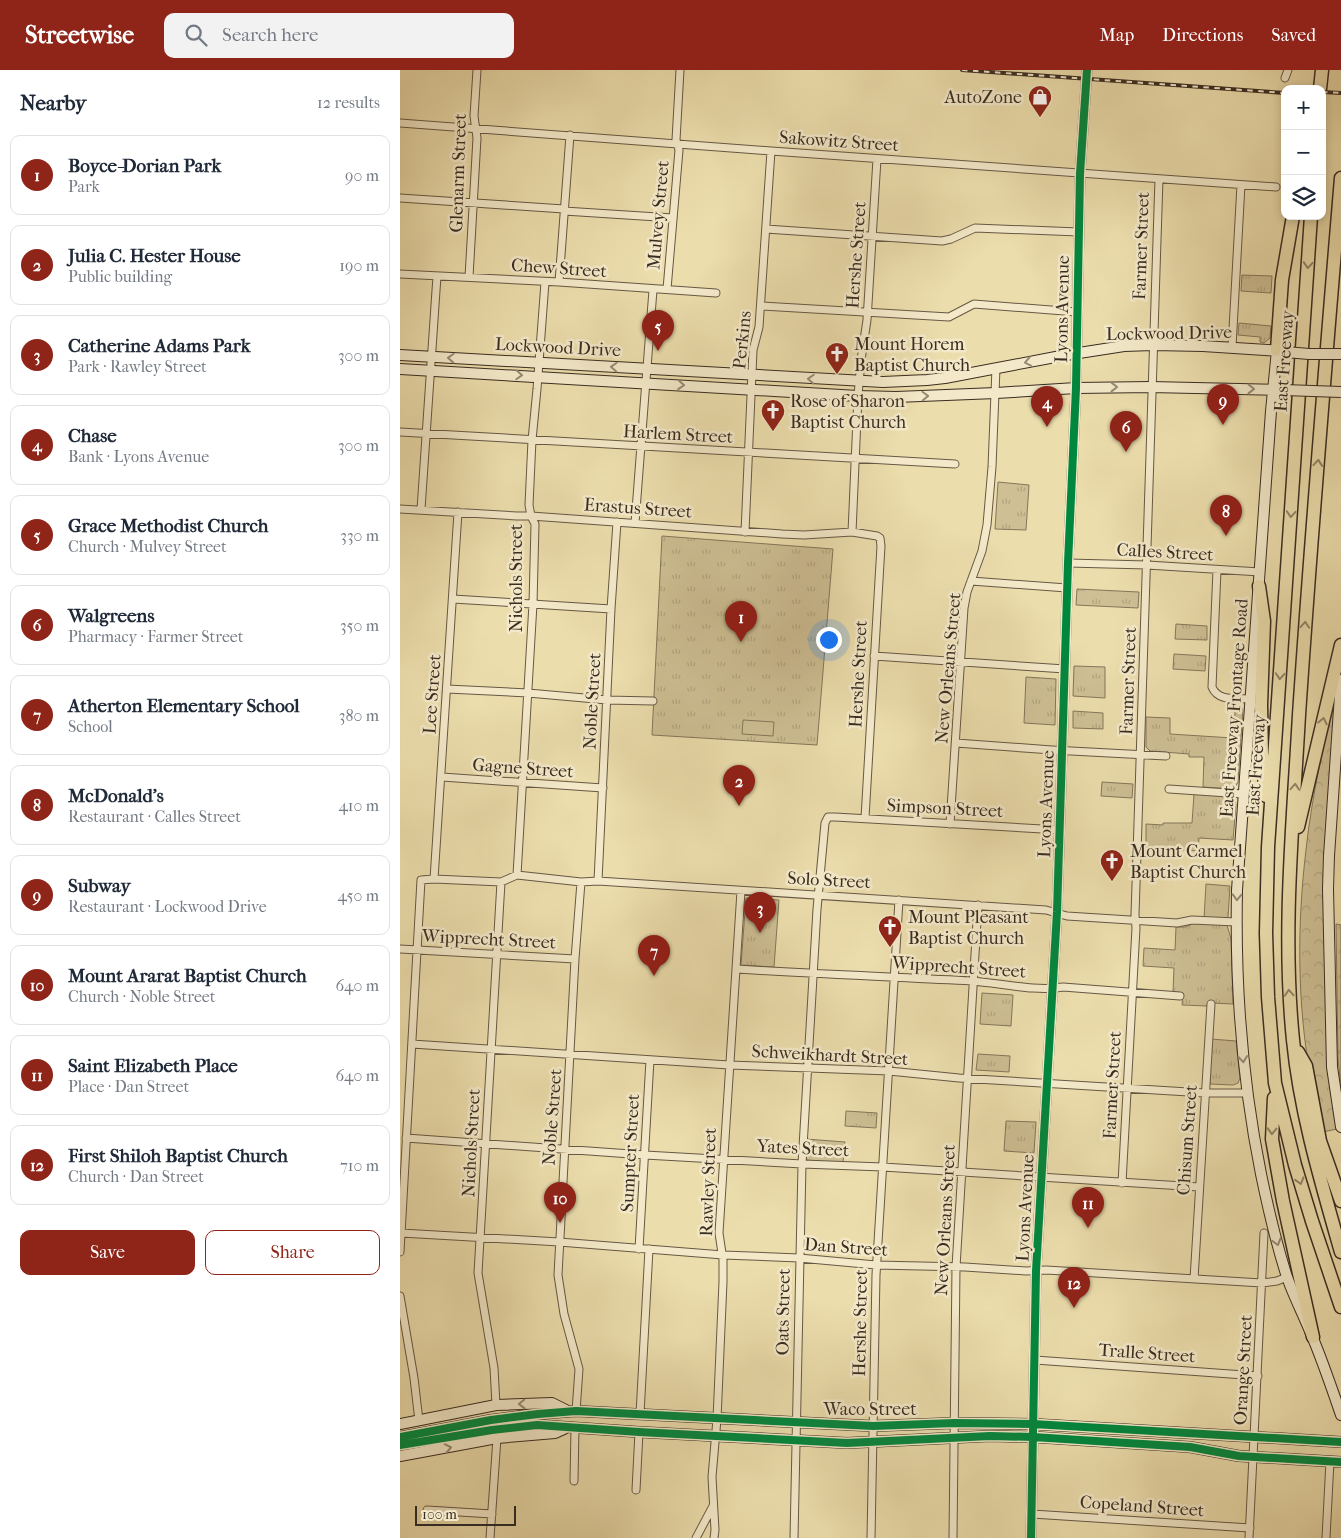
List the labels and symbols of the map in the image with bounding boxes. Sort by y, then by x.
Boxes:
shop icon: AutoZone [1027,84,1053,118]
place label: AutoZone [944,87,1022,108]
street label: Glenarm Street [446,112,471,233]
street label: Sakowitz Street [779,127,900,156]
street label: Mulvey Street [643,159,674,270]
street label: Farmer Street [1129,191,1154,301]
street label: Hershe Street [842,200,871,309]
street label: Chew Street [511,255,608,282]
street label: Lyons Avenue [1051,255,1074,363]
one-way arrow [1303,261,1314,269]
street label: East Freeway [1270,308,1299,413]
street label: Perkins [729,309,756,370]
pin: 5 [642,310,674,351]
street label: Lockwood Drive [1106,322,1232,345]
street label: Lockwood Drive [494,334,622,361]
place label: Mount Horem Baptist Church [854,334,970,376]
church icon: Mount Horem Baptist Church [824,341,850,375]
one-way arrow [447,352,455,363]
one-way arrow [1023,356,1032,366]
one-way arrow [609,361,617,372]
one-way arrow [515,370,523,381]
one-way arrow [806,373,814,384]
one-way arrow [677,379,685,390]
one-way arrow [1110,382,1118,392]
pin: 9 [1207,384,1239,425]
one-way arrow [1248,384,1255,394]
pin: 4 [1031,386,1063,427]
one-way arrow [921,390,929,401]
place label: Rose of Sharon Baptist Church [790,391,906,433]
church icon: Rose of Sharon Baptist Church [760,398,786,432]
pin: 6 [1110,411,1142,452]
street label: Harlem Street [622,421,734,448]
one-way arrow [1312,459,1323,467]
street label: Erastus Street [583,494,693,523]
pin: 8 [1210,495,1242,536]
one-way arrow [1286,511,1297,519]
street label: Nichols Street [506,523,527,632]
street label: Calles Street [1116,539,1215,566]
street label: New Orleans Street [931,591,966,744]
street label: East Freeway Frontage Road [1216,598,1253,818]
pin: 1 [725,601,757,642]
street label: Hershe Street [845,619,872,728]
one-way arrow [1299,621,1310,629]
street label: Farmer Street [1116,626,1141,736]
your location [816,627,842,653]
street label: Noble Street [579,652,606,750]
street label: Lee Street [419,653,446,735]
one-way arrow [1275,673,1286,681]
street label: East Freeway [1242,712,1271,817]
one-way arrow [1317,717,1328,726]
street label: Lyons Avenue [1034,750,1059,858]
street label: Gagne Street [472,754,575,783]
pin: 2 [723,765,755,806]
one-way arrow [1289,783,1300,791]
street label: Simpson Street [886,795,1004,822]
place label: Mount Carmel Baptist Church [1130,841,1246,883]
church icon: Mount Carmel Baptist Church [1099,848,1125,882]
street label: Solo Street [787,868,872,893]
pin: 3 [744,892,776,933]
one-way arrow [1231,893,1242,901]
place label: Mount Pleasant Baptist Church [908,907,1029,949]
church icon: Mount Pleasant Baptist Church [877,914,903,948]
street label: Wipprecht Street [420,925,557,954]
pin: 7 [638,935,670,976]
street label: Wipprecht Street [890,952,1027,983]
one-way arrow [1284,989,1295,997]
street label: Farmer Street [1099,1030,1126,1140]
street label: Schweikhardt Street [751,1041,909,1070]
one-way arrow [1237,1055,1248,1063]
street label: Noble Street [539,1067,566,1166]
street label: Chisum Street [1173,1084,1202,1196]
street label: Nichols Street [458,1088,485,1198]
street label: Sumpter Street [617,1093,644,1213]
street label: Rawley Street [696,1127,721,1237]
one-way arrow [1267,1128,1278,1136]
street label: Yates Street [755,1136,850,1161]
street label: New Orleans Street [931,1143,960,1296]
street label: Lyons Avenue [1012,1154,1039,1262]
one-way arrow [1294,1176,1304,1184]
pin: 10 [544,1182,576,1223]
pin: 11 [1072,1187,1104,1228]
street label: Dan Street [803,1234,889,1261]
one-way arrow [1271,1238,1282,1246]
pin: 12 [1058,1267,1090,1308]
street label: Oats Street [772,1268,795,1356]
street label: Hershe Street [849,1269,872,1377]
street label: Orange Street [1230,1314,1257,1426]
street label: Tralle Street [1098,1340,1197,1367]
one-way arrow [518,1399,526,1409]
street label: Waco Street [822,1399,917,1420]
one-way arrow [444,1443,452,1453]
street label: Copeland Street [1079,1492,1205,1521]
scale bar [415,1503,516,1526]

